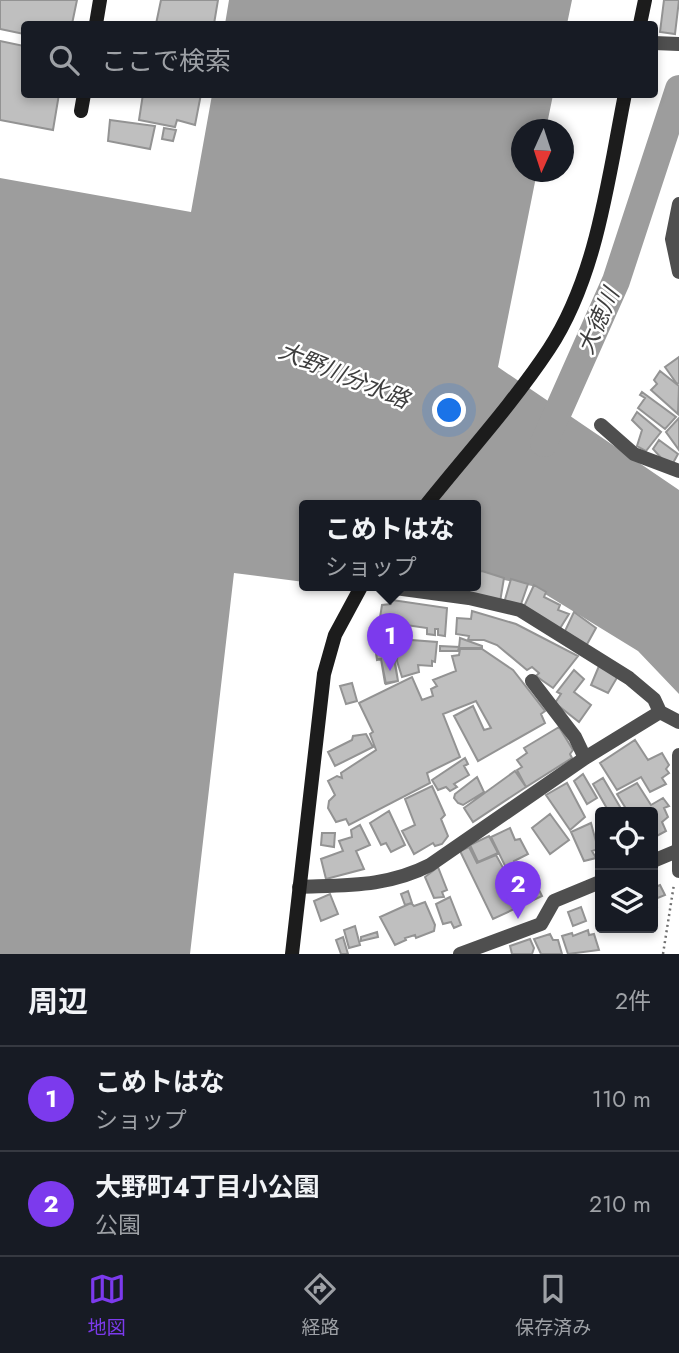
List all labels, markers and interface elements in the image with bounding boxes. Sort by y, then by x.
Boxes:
search box [21,21,658,98]
icon: search [45,41,83,79]
text: ここで検索 [101,42,231,80]
north arrow [511,119,574,182]
water label: 大徳川 [568,280,629,359]
water label: 大野川分水路 [274,333,416,417]
your location [432,393,466,427]
popup [299,500,481,591]
text: こめトはな [325,510,455,548]
text: ショップ [325,550,417,584]
pin: 1 [367,613,413,671]
map controls [595,807,658,933]
button: locate [595,807,658,870]
pin: 2 [495,861,541,919]
button: layers [595,870,658,933]
text: 周辺 [28,980,88,1023]
text: 2件 [615,984,651,1018]
text: こめトはな [95,1063,225,1101]
text: 1 [45,1082,57,1116]
text: 110 m [592,1082,651,1116]
text: ショップ [95,1103,187,1137]
text: 大野町４丁目小公園 [95,1168,319,1206]
text: 2 [43,1187,59,1221]
text: 210 m [589,1187,651,1221]
text: 公園 [95,1208,141,1242]
tab: 地図 [88,1270,126,1341]
tab: 経路 [301,1270,339,1341]
tab: 保存済み [515,1270,591,1341]

